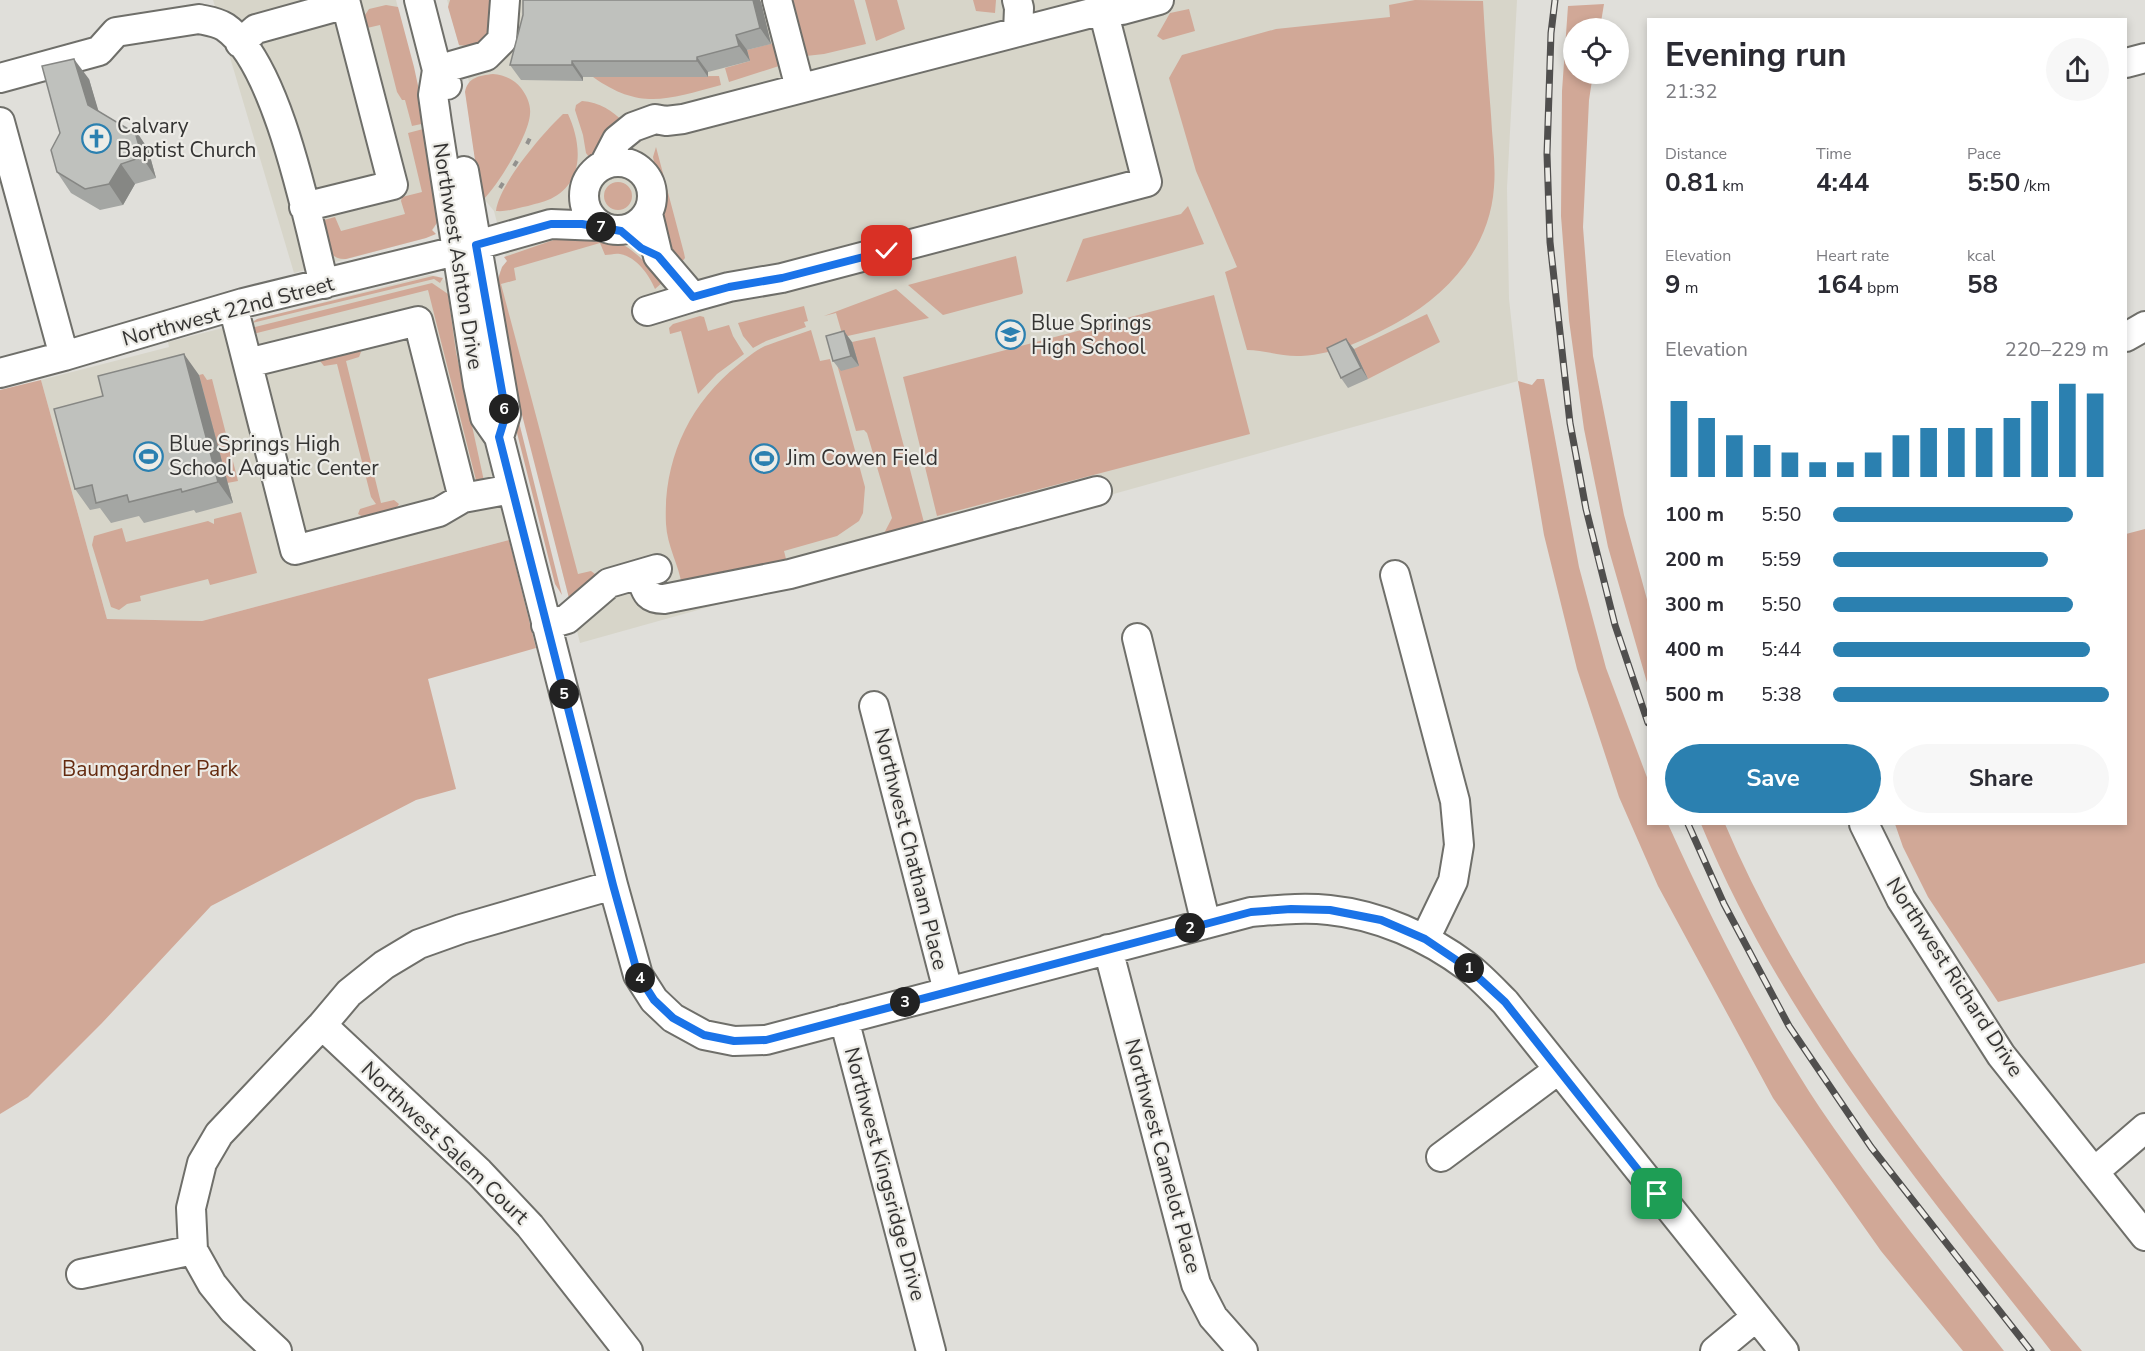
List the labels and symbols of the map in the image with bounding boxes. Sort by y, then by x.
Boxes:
place label: Calvary Baptist Church [117,112,256,164]
church icon: Calvary Baptist Church [80,122,112,154]
street label: Northwest Ashton Drive [426,141,490,371]
pin: 7 [586,212,616,242]
pin [861,225,912,276]
street label: Northwest 22nd Street [119,269,338,353]
place label: Blue Springs High School [1031,309,1152,361]
school or university icon: Blue Springs High School [994,319,1026,351]
pin: 6 [489,394,519,424]
place label: Blue Springs High School Aquatic Center [169,430,379,482]
sports icon: Blue Springs High School Aquatic Center [132,440,164,472]
sports icon: Jim Cowen Field [749,442,781,474]
place label: Jim Cowen Field [785,444,938,472]
pin: 5 [549,679,579,709]
street label: Northwest Chatham Place [867,725,955,973]
park label: Baumgardner Park [62,755,239,783]
street label: Northwest Richard Drive [1880,872,2030,1082]
pin: 2 [1175,913,1205,943]
pin: 1 [1454,953,1484,983]
pin: 4 [625,963,655,993]
pin: 3 [890,987,920,1017]
street label: Northwest Camelot Place [1118,1036,1208,1276]
street label: Northwest Kingsridge Drive [838,1044,932,1304]
street label: Northwest Salem Court [355,1056,535,1231]
pin [1631,1168,1682,1219]

